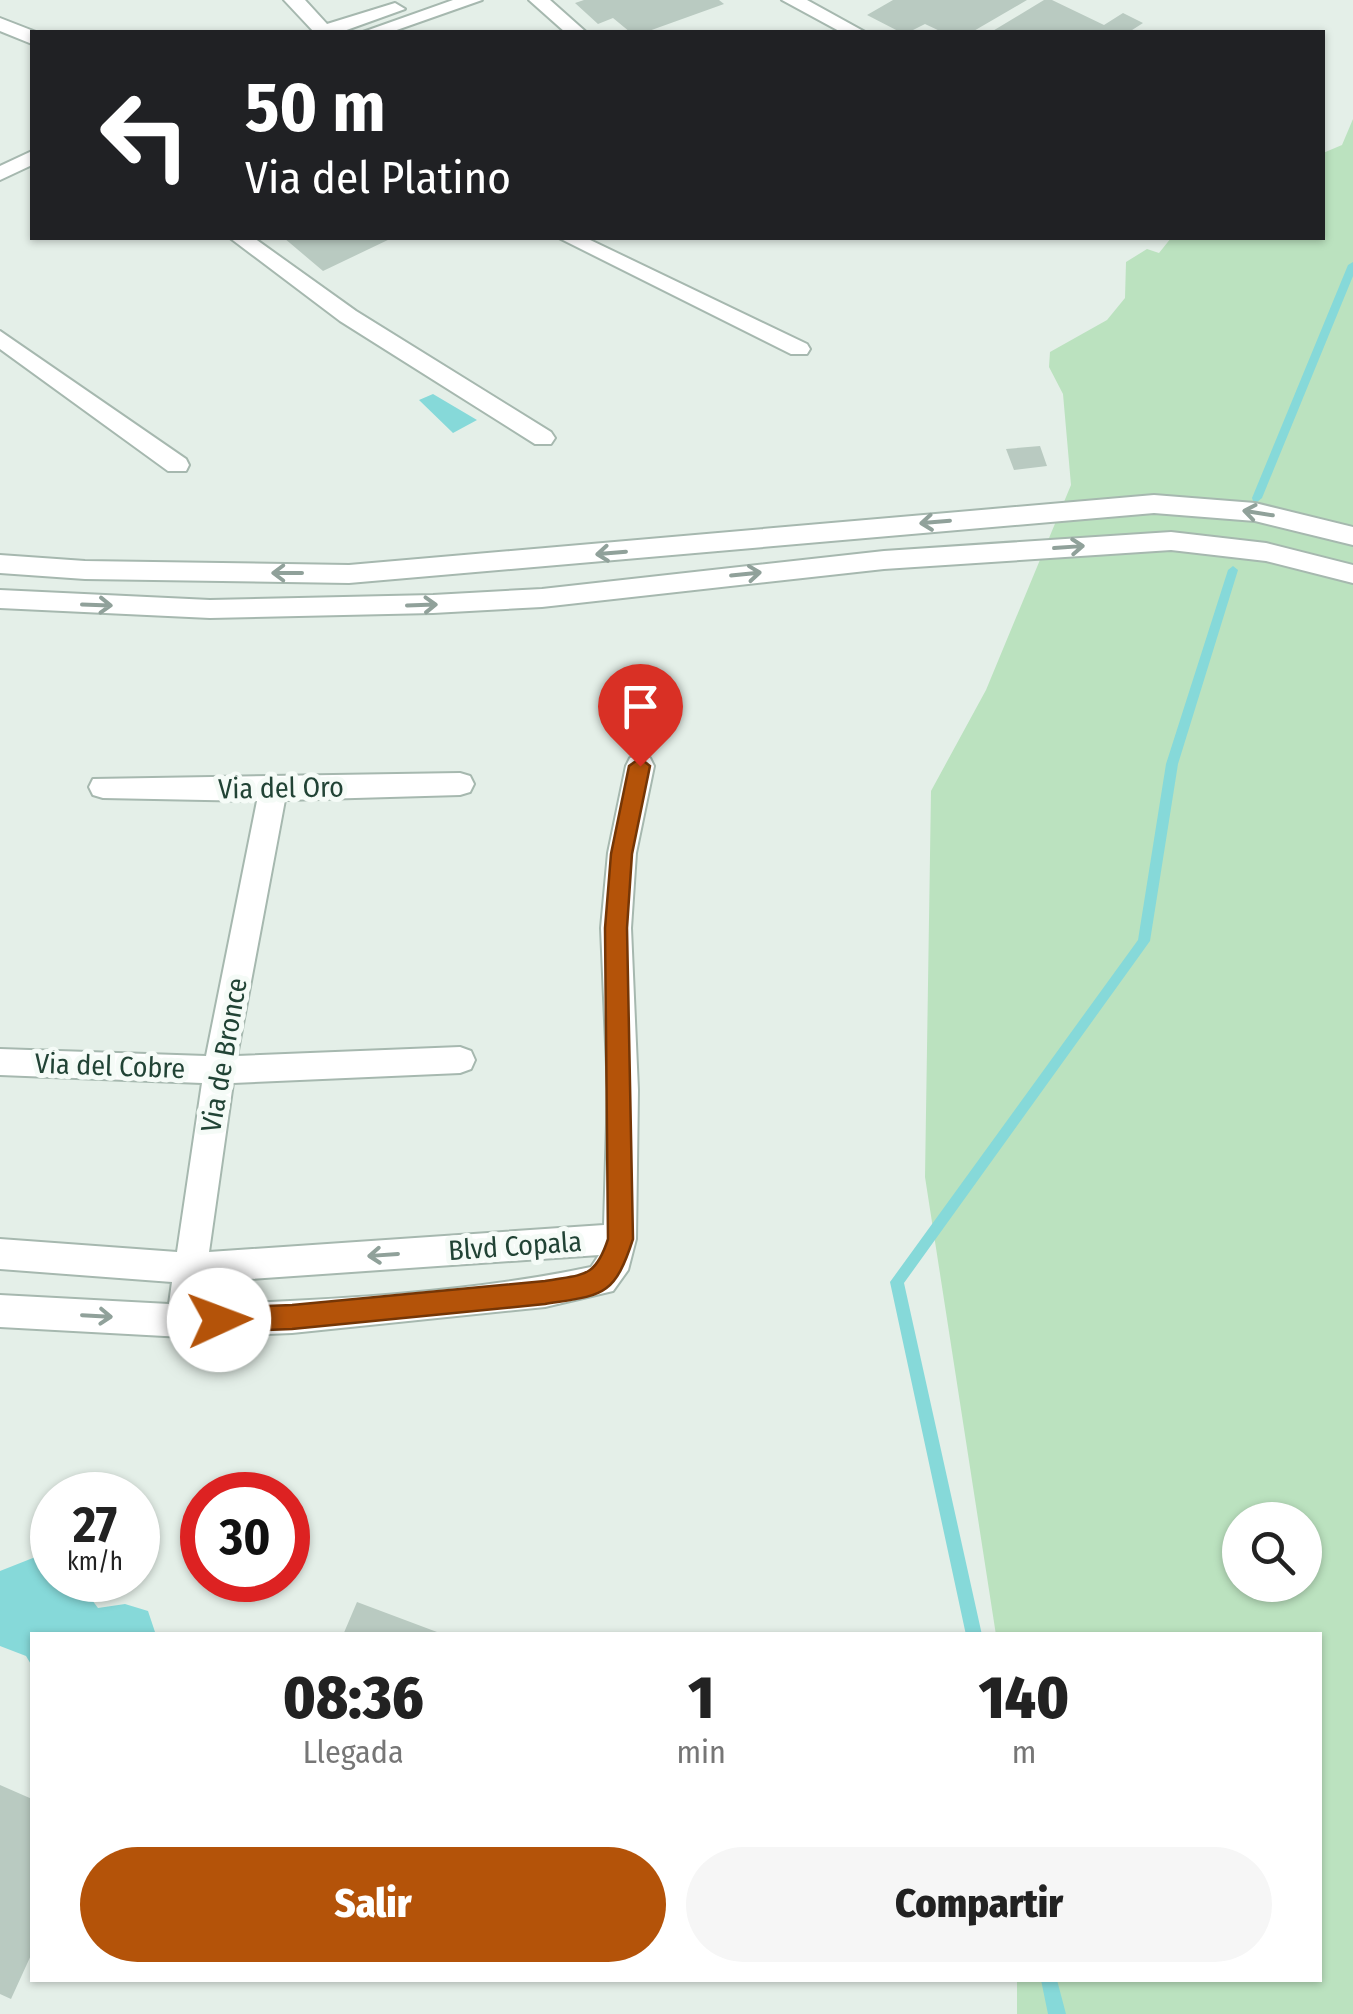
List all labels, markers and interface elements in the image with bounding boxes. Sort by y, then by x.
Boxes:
text: 50 m [245,66,386,150]
icon: left [80,70,210,200]
text: Via del Platino [245,151,511,205]
one-way arrow [1243,503,1275,522]
one-way arrow [919,513,951,532]
one-way arrow [1053,537,1085,556]
one-way arrow [596,544,628,563]
one-way arrow [272,564,304,582]
one-way arrow [729,564,761,583]
one-way arrow [406,595,438,614]
one-way arrow [81,596,113,615]
pin [598,664,683,767]
icon: arrive [613,679,668,734]
street label: Via del Oro [218,770,344,806]
street label: Via de Bronce [194,975,254,1135]
street label: Via del Cobre [34,1047,186,1085]
street label: Blvd Copala [447,1225,583,1267]
one-way arrow [368,1246,400,1265]
position arrow [167,1268,271,1372]
one-way arrow [81,1307,113,1326]
speed limit sign: 30 [180,1472,310,1602]
text: 27 [73,1495,117,1555]
map controls [1222,1502,1322,1602]
button: search [1222,1502,1322,1602]
text: km/h [67,1547,123,1577]
text: 08:36 [283,1662,424,1734]
text: 1 [688,1662,714,1734]
text: 140 [979,1662,1069,1734]
text: Llegada [303,1733,404,1771]
text: min [676,1733,726,1771]
text: m [1012,1733,1036,1771]
button: Salir [80,1847,666,1962]
button: Compartir [686,1847,1272,1962]

